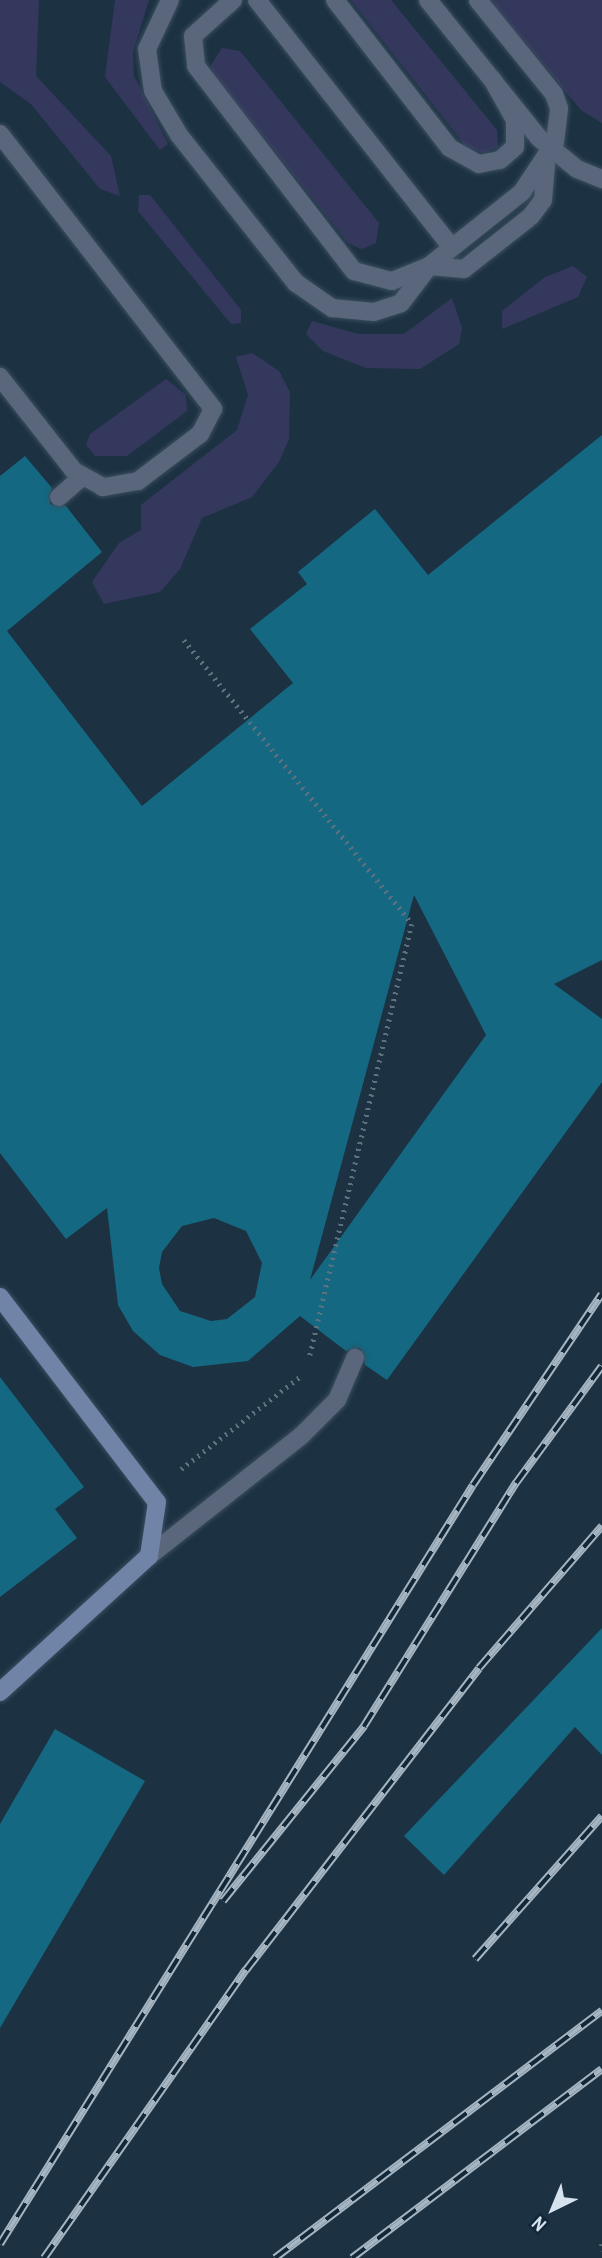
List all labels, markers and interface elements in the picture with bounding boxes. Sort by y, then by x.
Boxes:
north arrow [518,2174,588,2244]
text: N [526,2211,552,2238]

